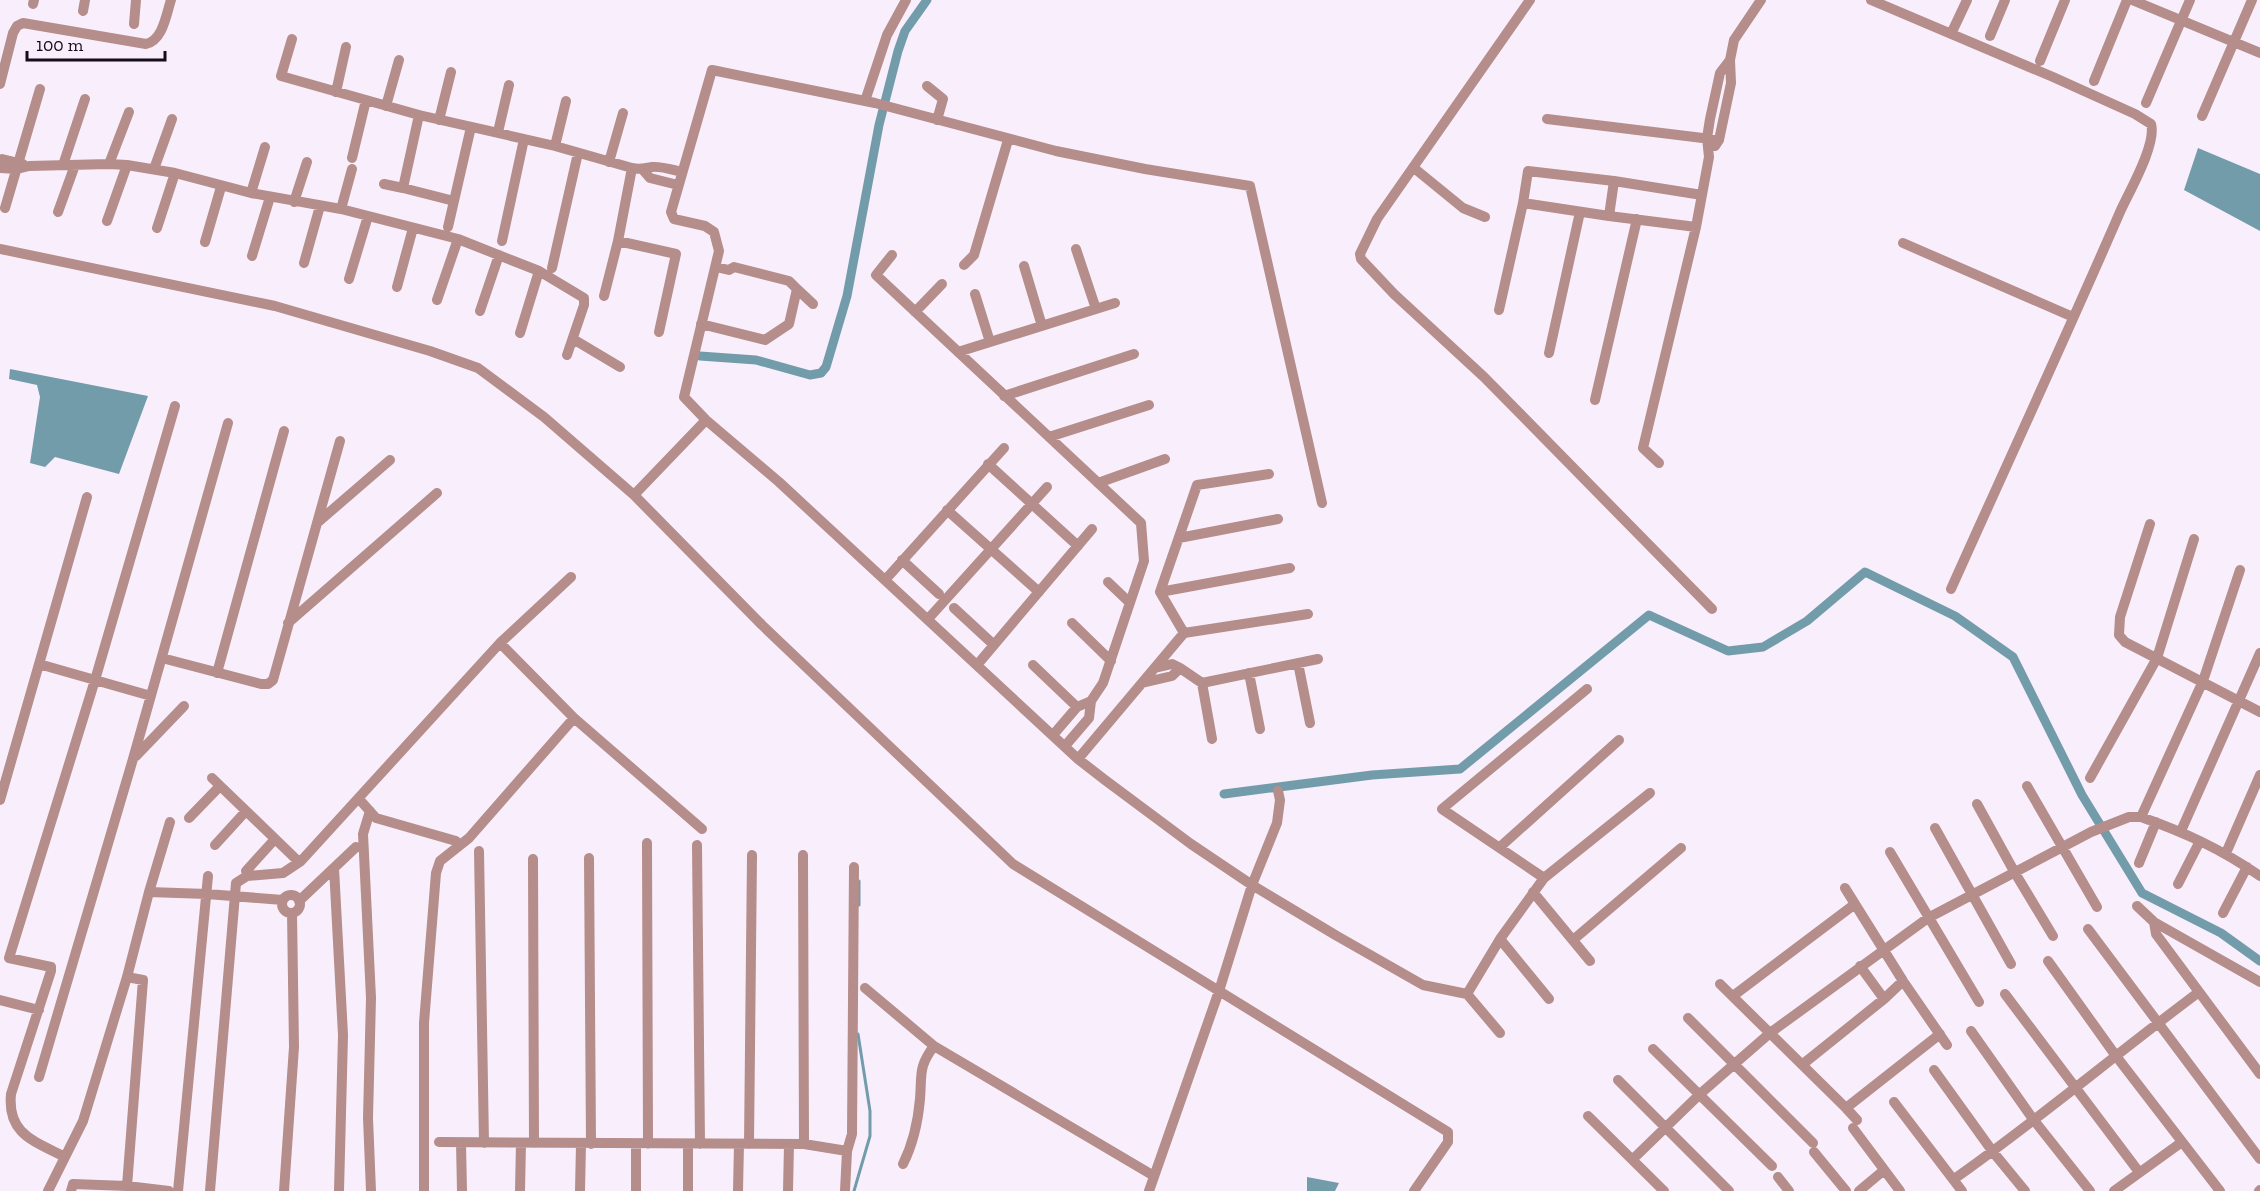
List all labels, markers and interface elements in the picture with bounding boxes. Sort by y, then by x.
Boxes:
scale bar [27,24,165,62]
text: 100 m [36,34,84,56]

